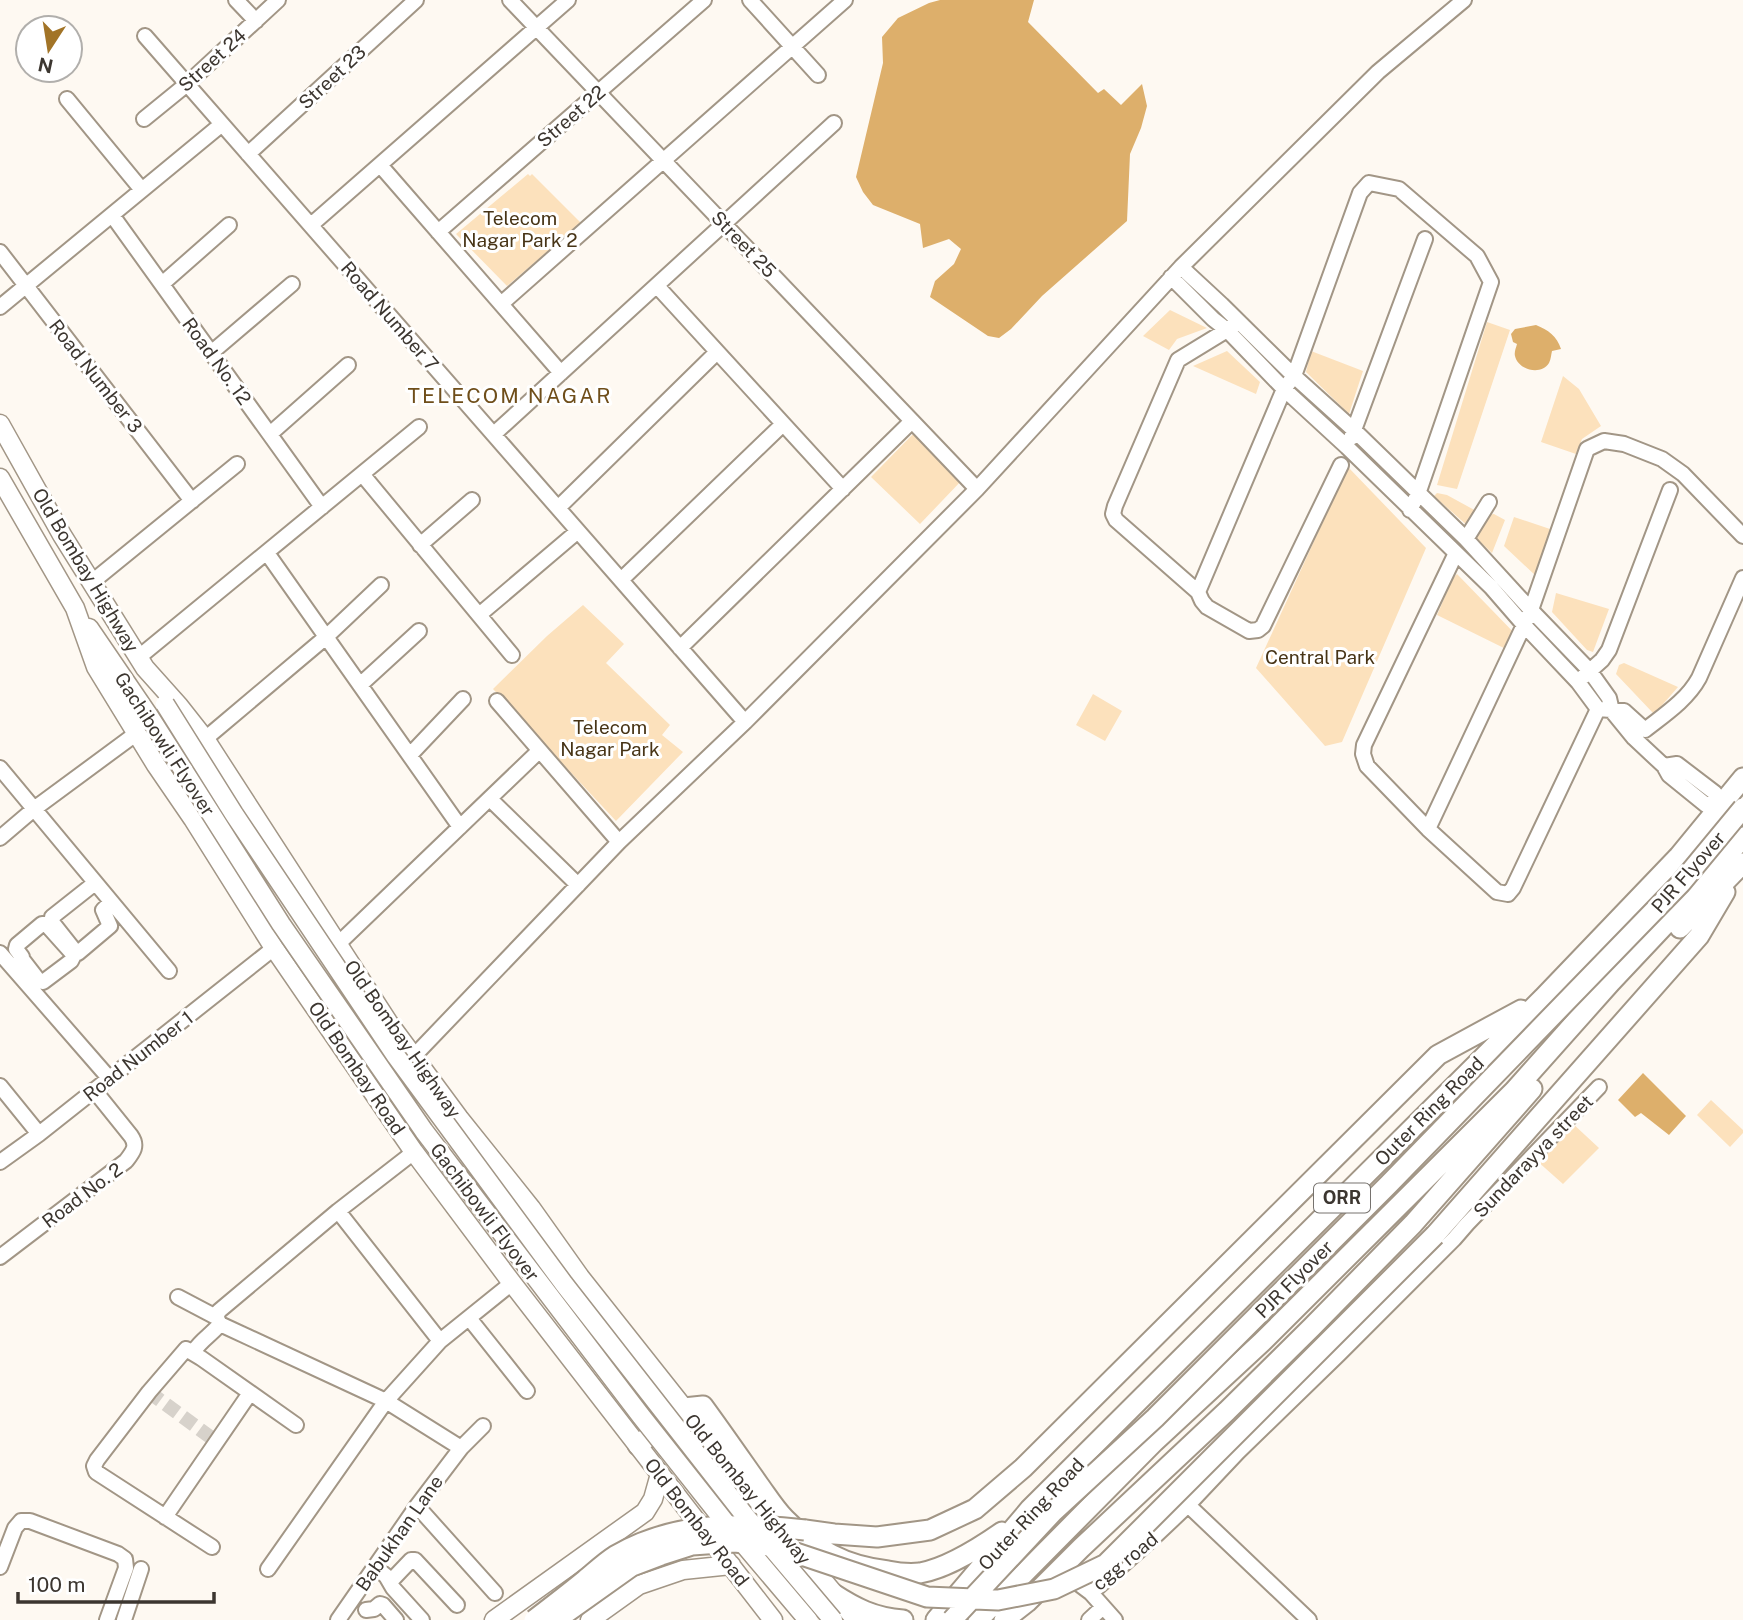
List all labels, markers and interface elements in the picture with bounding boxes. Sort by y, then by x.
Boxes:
north arrow [14,14,84,84]
street label: Street 24 [174,24,250,96]
street label: Street 23 [294,40,370,113]
text: N [36,53,55,78]
street label: Street 22 [533,81,609,151]
street label: Street 25 [707,206,781,282]
park label: Telecom Nagar Park 2 [462,207,578,251]
street label: Road Number 7 [337,257,443,375]
street label: Road No. 12 [178,313,256,409]
street label: Road Number 3 [45,315,147,437]
district label: TELECOM NAGAR [408,383,612,408]
street label: Old Bombay Highway [28,484,144,656]
park label: Central Park [1265,646,1375,668]
street label: Gachibowli Flyover [110,668,220,820]
park label: Telecom Nagar Park [560,716,660,760]
street label: PJR Flyover [1647,827,1729,917]
street label: Old Bombay Highway [340,956,466,1122]
street label: Old Bombay Road [304,997,410,1139]
street label: Road Number 1 [79,1006,197,1106]
street label: Outer Ring Road [1370,1052,1488,1170]
street label: Sundarayya street [1469,1090,1597,1222]
street label: Gachibowli Flyover [426,1139,544,1285]
street label: Road No. 2 [38,1158,126,1232]
road number: ORR [1314,1184,1370,1212]
street label: PJR Flyover [1251,1236,1337,1322]
street label: Old Bombay Highway [680,1409,816,1569]
street label: Old Bombay Road [640,1454,754,1590]
street label: Outer Ring Road [974,1454,1088,1574]
street label: Babukhan Lane [351,1471,447,1595]
street label: cgg road [1088,1527,1162,1595]
scale bar [18,1560,214,1604]
text: 100 m [28,1572,85,1597]

